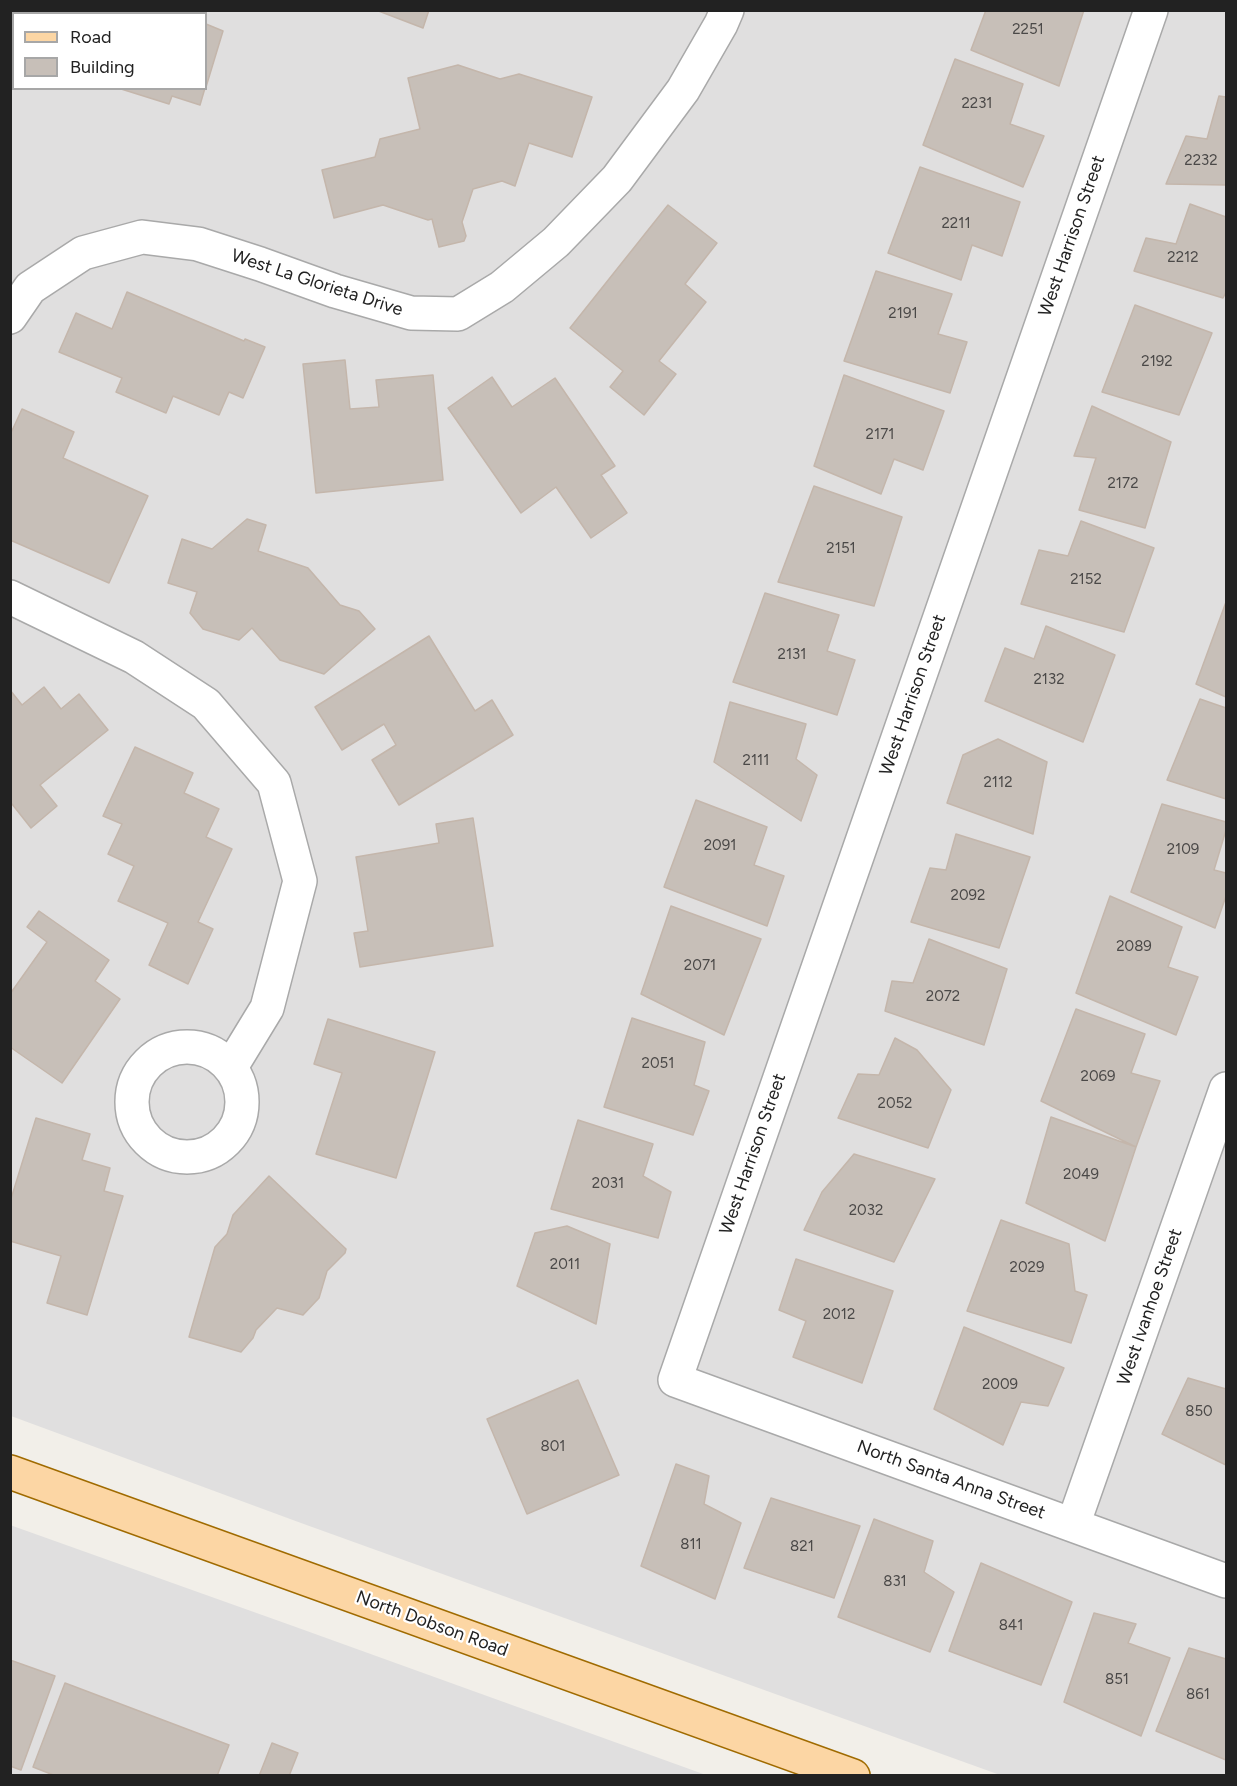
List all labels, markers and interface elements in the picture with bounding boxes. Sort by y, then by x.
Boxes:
legend [12,12,207,90]
house number: 2251 [1012,21,1044,39]
text: Road [70,26,111,48]
text: Building [70,56,135,78]
house number: 2231 [961,95,993,113]
house number: 2232 [1184,152,1218,170]
street label: West Harrison Street [1034,153,1110,319]
house number: 2211 [941,215,971,233]
street label: West La Glorieta Drive [228,245,406,321]
house number: 2212 [1167,249,1199,267]
house number: 2191 [888,305,918,323]
house number: 2192 [1141,353,1173,371]
house number: 2171 [866,426,894,444]
house number: 2172 [1107,475,1139,493]
house number: 2151 [826,540,856,558]
house number: 2152 [1070,571,1102,589]
street label: West Harrison Street [875,612,951,778]
house number: 2131 [778,646,806,664]
house number: 2132 [1033,671,1065,689]
house number: 2111 [743,752,769,770]
house number: 2112 [983,774,1013,792]
house number: 2091 [704,837,736,855]
house number: 2109 [1167,841,1199,859]
house number: 2092 [951,887,985,905]
house number: 2089 [1116,938,1152,956]
house number: 2071 [684,957,716,975]
house number: 2072 [926,988,960,1006]
house number: 2051 [642,1055,674,1073]
house number: 2069 [1081,1068,1115,1086]
street label: West Harrison Street [715,1071,791,1237]
house number: 2052 [877,1095,913,1113]
house number: 2049 [1063,1166,1099,1184]
house number: 2031 [592,1175,624,1193]
house number: 2032 [849,1202,883,1220]
street label: West Ivanhoe Street [1113,1226,1187,1388]
house number: 2011 [550,1256,580,1274]
house number: 2029 [1010,1259,1044,1277]
house number: 2012 [823,1306,855,1324]
house number: 2009 [982,1376,1018,1394]
house number: 850 [1185,1403,1213,1421]
street label: North Santa Anna Street [854,1436,1048,1524]
house number: 801 [540,1438,566,1456]
house number: 811 [680,1536,702,1554]
house number: 821 [790,1538,814,1556]
house number: 831 [883,1573,907,1591]
street label: North Dobson Road [353,1587,511,1661]
house number: 841 [999,1617,1023,1635]
house number: 851 [1105,1671,1129,1689]
house number: 861 [1186,1686,1210,1704]

